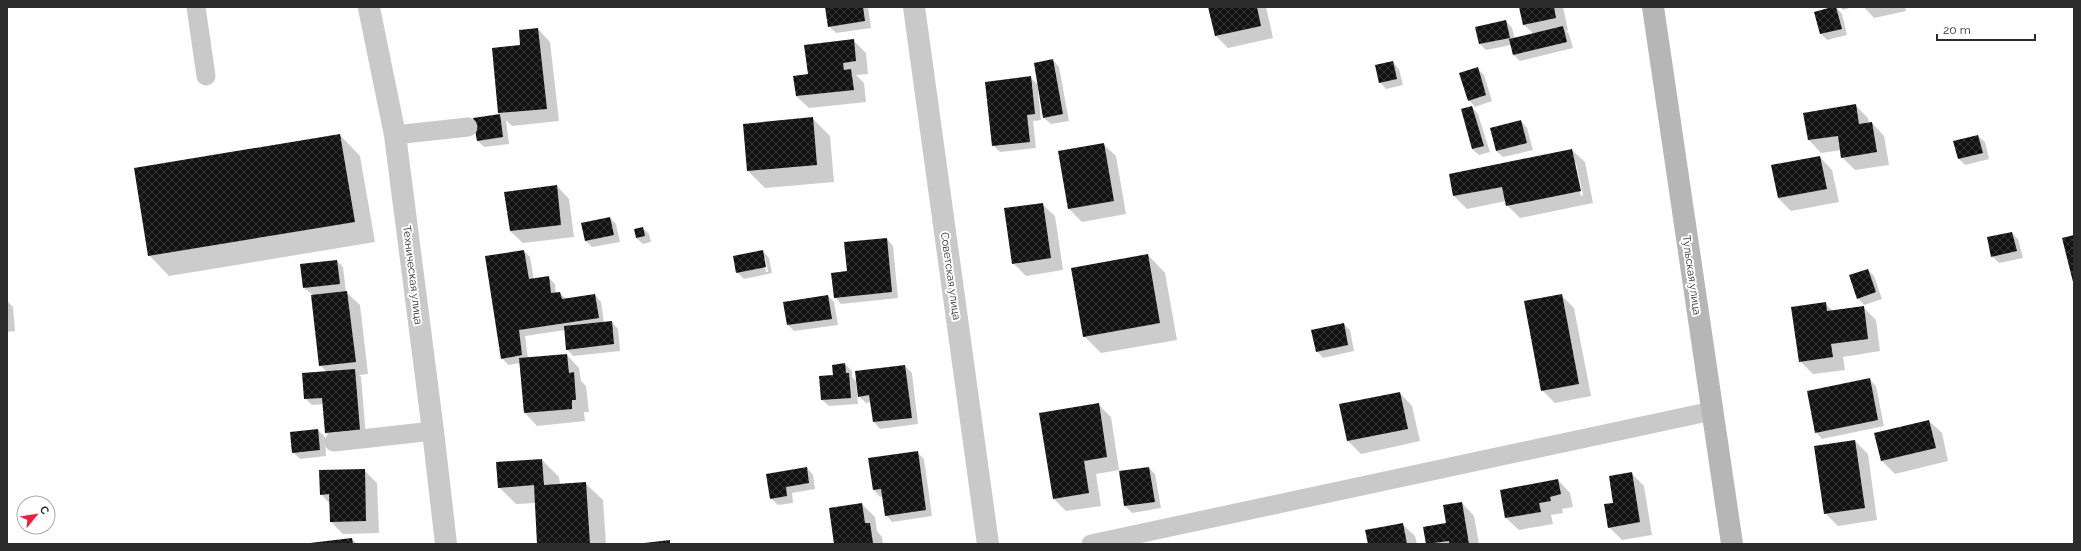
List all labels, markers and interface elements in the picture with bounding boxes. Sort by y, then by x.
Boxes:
scale bar [1937,16,2035,42]
text: 20 m [1943,23,1971,37]
street label: Техническая улица [400,225,425,325]
street label: Советская улица [938,231,963,321]
street label: Тульская улица [1679,234,1704,316]
north arrow [16,495,56,535]
text: С [37,504,52,517]

